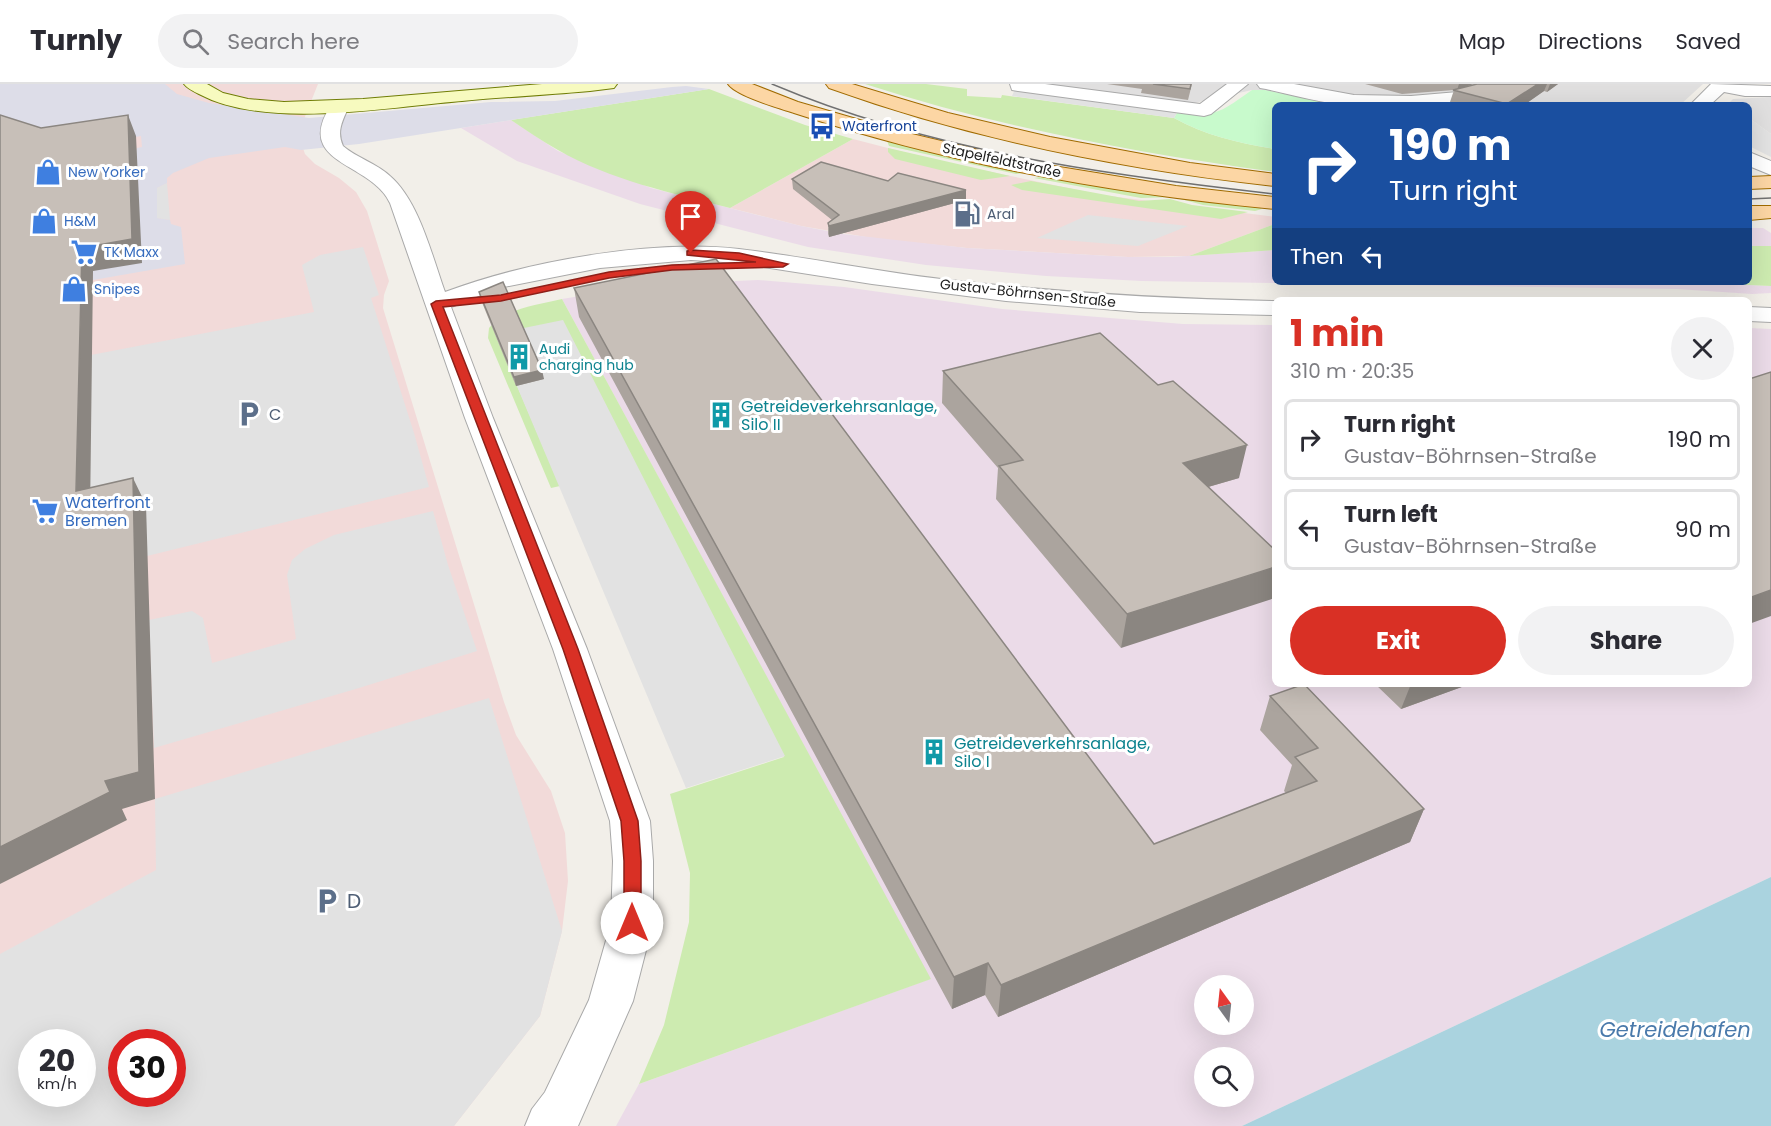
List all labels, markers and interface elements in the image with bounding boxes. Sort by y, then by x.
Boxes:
search box [158,14,578,68]
text: Turnly [30,21,122,60]
icon: search [179,25,212,58]
text: Search here [227,26,360,57]
text: Map [1459,27,1505,56]
text: Directions [1538,27,1642,56]
text: Saved [1675,27,1741,56]
bus stop icon: Waterfront [807,111,837,141]
place label: Waterfront [842,116,917,136]
text: 190 m [1389,116,1511,175]
icon: right [1290,126,1368,204]
street label: Stapelfeldtstraße [941,138,1064,182]
shop icon: New Yorker [33,157,63,187]
place label: New Yorker [68,162,145,182]
text: Turn right [1389,172,1518,209]
pin [665,191,716,253]
fuel station icon: Aral [952,199,982,229]
icon: arrive [674,200,707,233]
place label: Aral [987,204,1015,224]
shop icon: H&M [29,206,59,236]
place label: H&M [64,211,96,231]
supermarket icon: TK Maxx [69,237,99,267]
icon: left [1356,240,1389,273]
text: Then [1290,241,1344,272]
place label: TK Maxx [104,242,159,262]
shop icon: Snipes [59,274,89,304]
street label: Gustav-Böhrnsen-Straße [939,274,1117,312]
place label: Snipes [94,279,140,299]
text: 1 min [1290,308,1384,359]
button: close [1671,317,1734,380]
place label: Audi charging hub [539,339,634,375]
building icon: Audi charging hub [504,342,534,372]
text: 310 m · 20:35 [1290,357,1414,385]
place label: Getreideverkehrsanlage, Silo II [741,395,937,436]
parking icon: C [234,399,264,429]
building icon: Getreideverkehrsanlage, Silo II [706,400,736,430]
place label: C [269,403,281,426]
text: Turn right [1344,409,1455,440]
icon: right [1293,423,1326,456]
text: 190 m [1668,424,1731,455]
text: Gustav-Böhrnsen-Straße [1344,442,1597,470]
place label: Waterfront Bremen [65,491,151,532]
supermarket icon: Waterfront Bremen [30,496,60,526]
text: Turn left [1344,499,1438,530]
icon: left [1293,513,1326,546]
text: 90 m [1675,514,1731,545]
text: Gustav-Böhrnsen-Straße [1344,532,1597,560]
button: Exit [1290,606,1506,675]
button: Share [1518,606,1734,675]
place label: Getreideverkehrsanlage, Silo I [954,732,1150,773]
building icon: Getreideverkehrsanlage, Silo I [919,737,949,767]
parking icon: D [312,886,342,916]
place label: D [347,887,361,915]
position arrow [600,891,664,955]
north arrow [1194,975,1254,1035]
map controls [1194,975,1254,1107]
water label: Getreidehafen [1599,1015,1751,1044]
speed limit sign: 30 [108,1029,186,1107]
text: 20 [39,1039,75,1082]
button: search [1194,1047,1254,1107]
text: km/h [37,1073,77,1094]

